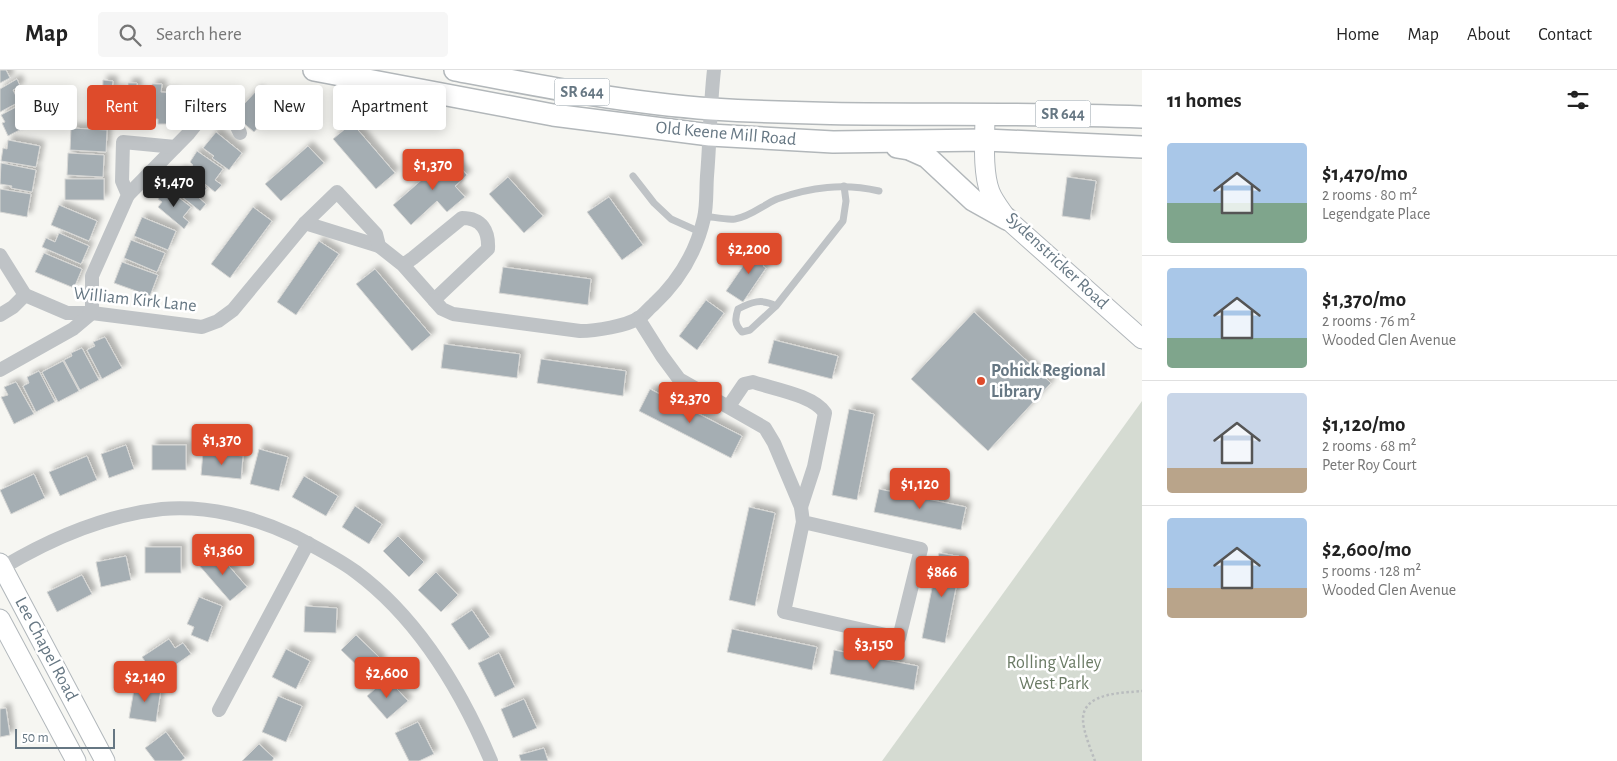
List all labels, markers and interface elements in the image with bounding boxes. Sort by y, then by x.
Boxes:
search box [98,12,448,57]
icon: search [116,21,144,49]
text: Map [25,22,68,46]
text: Search here [156,25,242,44]
text: Home [1336,26,1379,44]
text: Map [1407,26,1439,44]
text: About [1467,26,1510,44]
text: Contact [1538,26,1592,44]
road number: SR 644 [554,78,610,106]
chip: Buy [15,85,77,130]
chip: Rent [87,85,156,130]
chip: Filters [166,85,245,130]
chip: New [255,85,323,130]
chip: Apartment [333,85,446,130]
icon: filters [1564,86,1592,114]
text: 11 homes [1167,90,1242,111]
road number: SR 644 [1036,101,1090,128]
street label: Old Keene Mill Road [655,119,797,149]
pin: $1,370 [392,148,474,191]
text: $1,370 [414,157,452,173]
icon: home [1207,163,1267,223]
text: $1,470/mo [1322,163,1408,184]
pin: $1,470 [133,166,215,208]
text: $1,470 [154,174,194,190]
text: 2 rooms · 80 m² [1322,187,1417,203]
text: Legendgate Place [1322,206,1430,222]
street label: Sydenstricker Road [1002,209,1112,313]
pin: $2,200 [708,232,790,275]
text: $2,200 [728,241,770,257]
street label: William Kirk Lane [73,285,197,315]
icon: home [1207,288,1267,348]
text: $1,370/mo [1322,289,1406,310]
text: 2 rooms · 76 m² [1322,313,1416,329]
text: Wooded Glen Avenue [1322,332,1456,348]
place label: Pohick Regional Library [991,362,1106,401]
marker: Pohick Regional Library [975,375,987,387]
pin: $2,370 [649,382,731,424]
text: $2,370 [670,390,710,406]
icon: home [1207,413,1267,473]
text: $1,120/mo [1322,414,1406,435]
pin: $1,370 [181,424,263,466]
text: $1,370 [203,432,241,448]
text: 2 rooms · 68 m² [1322,438,1416,454]
text: Peter Roy Court [1322,457,1417,473]
pin: $1,120 [879,468,961,510]
text: $1,120 [901,476,939,492]
pin: $1,360 [182,534,264,576]
icon: home [1207,538,1267,598]
text: $2,600/mo [1322,539,1411,560]
text: $1,360 [203,542,243,558]
pin: $866 [912,556,972,598]
text: 5 rooms · 128 m² [1322,563,1421,579]
text: $866 [927,564,957,580]
text: Wooded Glen Avenue [1322,582,1456,598]
street label: Lee Chapel Road [11,594,81,704]
pin: $3,150 [833,628,915,670]
text: $3,150 [855,636,893,652]
park label: Rolling Valley West Park [1007,654,1102,693]
pin: $2,600 [346,656,428,699]
pin: $2,140 [104,660,186,703]
text: $2,600 [366,665,408,681]
text: $2,140 [125,669,165,685]
scale bar [15,726,115,749]
text: 50 m [22,731,49,745]

